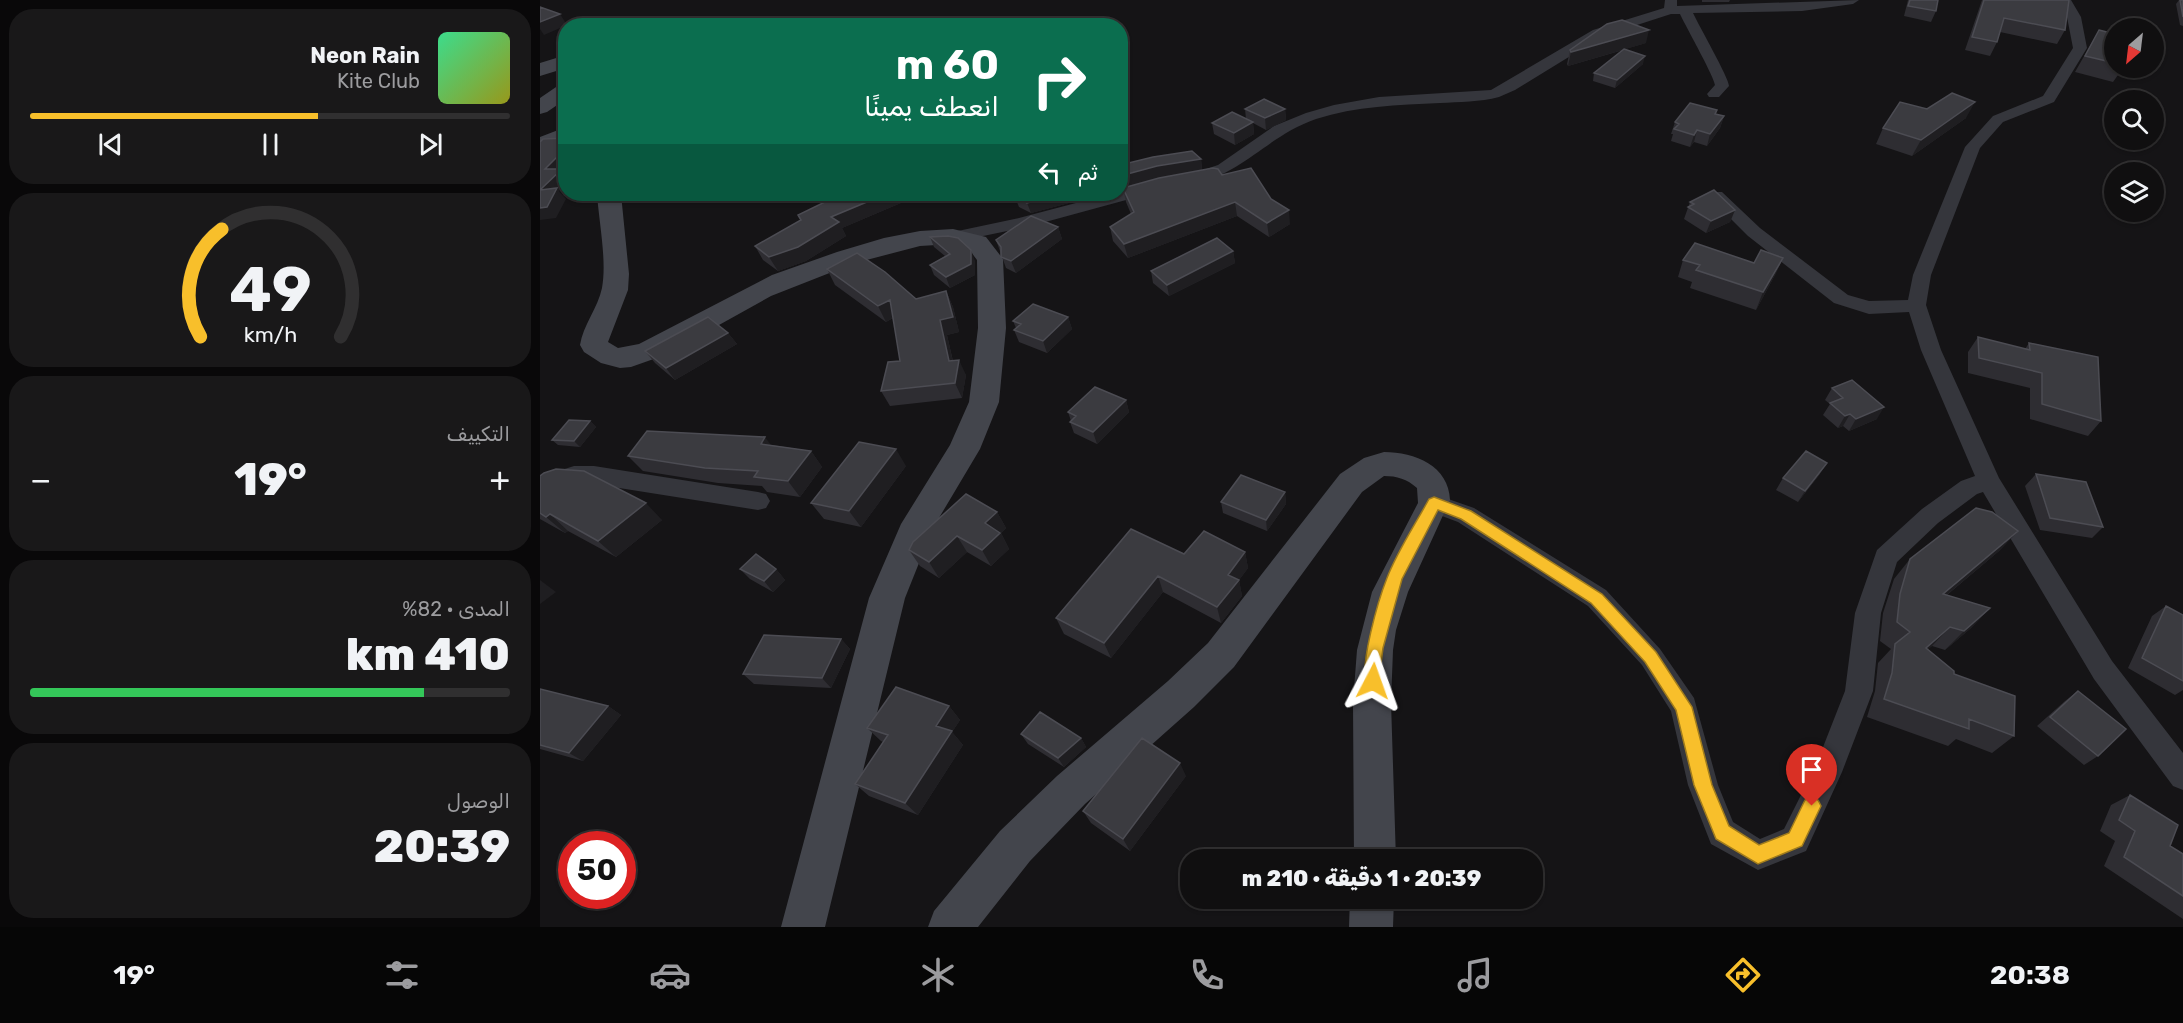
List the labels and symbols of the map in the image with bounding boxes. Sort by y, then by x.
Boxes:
north arrow [2104,18,2164,78]
position arrow [1341,649,1405,713]
pin [1786,744,1837,806]
speed limit sign: 50 [558,831,636,909]

